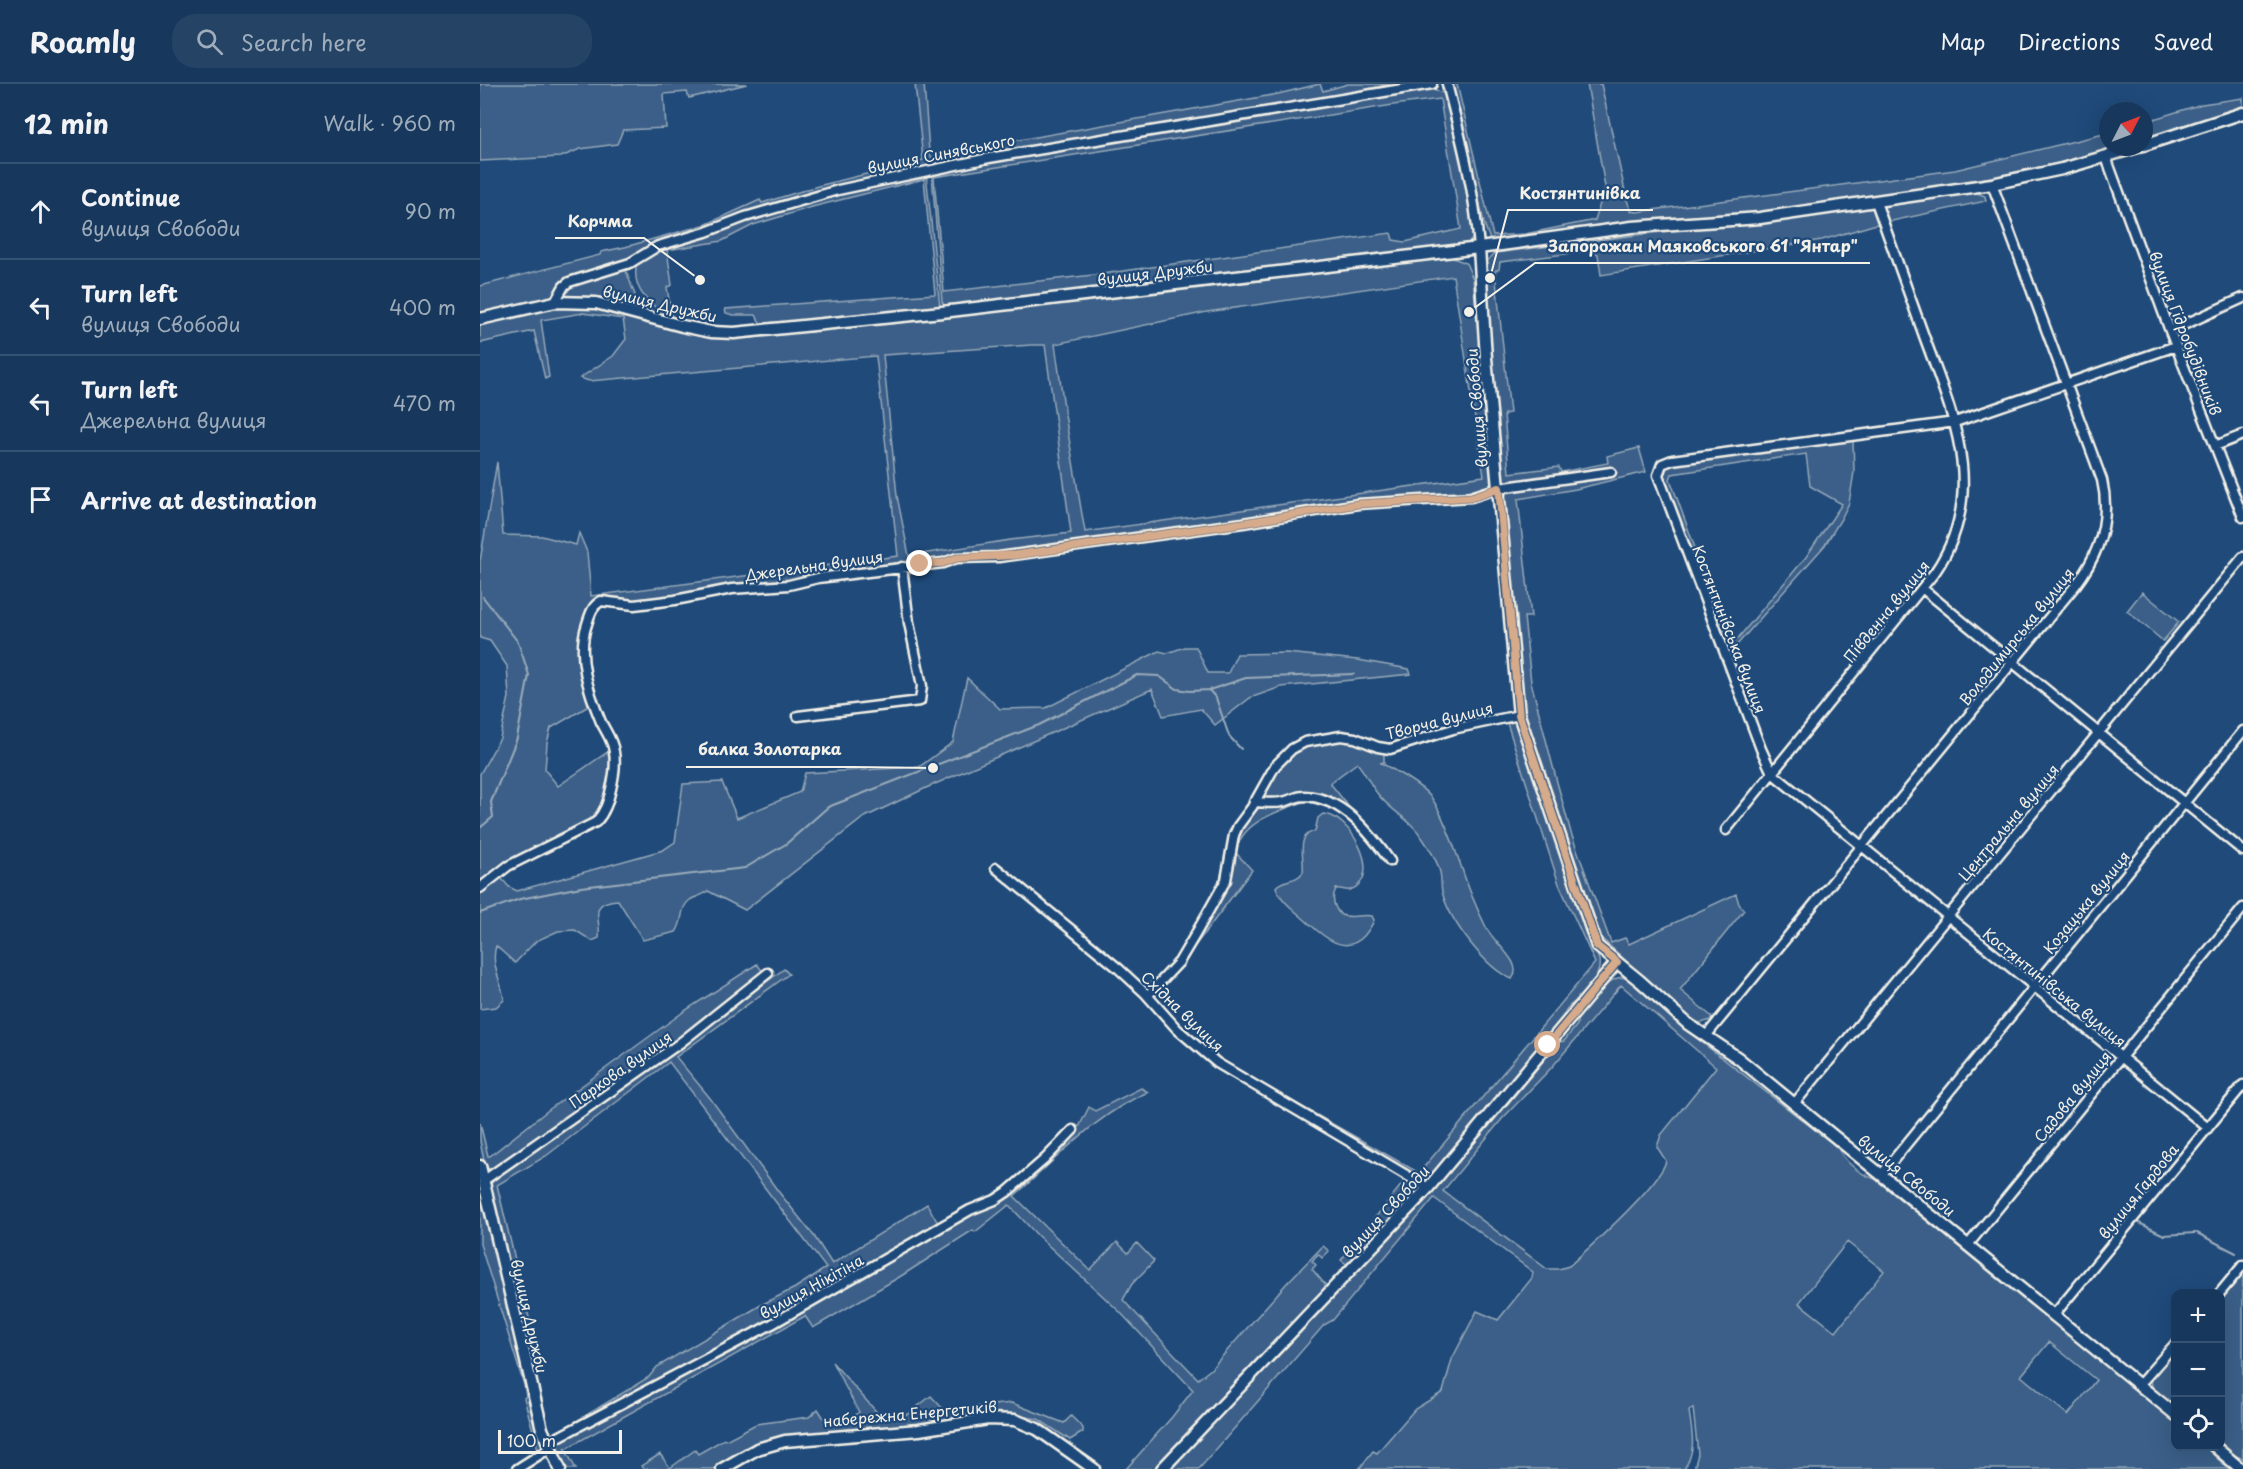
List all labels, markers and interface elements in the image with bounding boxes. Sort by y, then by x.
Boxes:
search box [172,14,592,68]
text: Roamly [30,20,136,63]
icon: search [193,25,226,58]
text: Search here [241,25,367,58]
text: Map [1940,25,1985,57]
text: Directions [2018,25,2120,57]
text: Saved [2153,25,2213,57]
north arrow [2099,102,2153,156]
text: 12 min [24,104,109,143]
text: Walk · 960 m [323,108,456,138]
street label: вулиця Синявського [865,127,1017,179]
callout: Костянтинівка [1508,176,1653,210]
text: Continue [81,180,180,213]
text: Костянтинівка [1520,180,1641,204]
icon: ahead [24,195,57,228]
text: 90 m [405,196,456,226]
callout: Корчма [555,204,644,238]
text: Корчма [567,208,633,232]
text: вулиця Свободи [81,213,240,243]
callout: Запорожан Маяковського 61 "Янтар" [1535,229,1870,263]
text: Запорожан Маяковського 61 "Янтар" [1547,233,1858,257]
street label: вулиця Гідробудівників [2144,248,2228,419]
street label: вулиця Дружби [1096,253,1214,291]
text: Turn left [81,276,178,309]
street label: вулиця Дружби [601,279,719,327]
icon: left [24,291,57,324]
text: 400 m [389,292,456,322]
text: вулиця Свободи [81,309,240,339]
street label: вулиця Свободи [1459,347,1493,469]
text: Turn left [81,372,178,405]
icon: left [24,387,57,420]
text: 470 m [393,388,456,418]
text: Джерельна вулиця [81,405,267,435]
icon: arrive [24,483,57,516]
text: Arrive at destination [81,483,317,516]
street label: Костянтинівська вулиця [1687,542,1773,716]
street label: Джерельна вулиця [742,544,885,586]
route end [906,550,932,576]
street label: Південна вулиця [1837,555,1935,667]
street label: Володимирська вулиця [1953,562,2079,710]
street label: Творча вулиця [1383,696,1495,744]
callout: балка Золотарка [686,733,854,767]
text: балка Золотарка [698,736,842,760]
street label: Центральна вулиця [1952,759,2064,885]
street label: Козацька вулиця [2037,845,2135,959]
street label: Костянтинівська вулиця [1978,922,2132,1052]
street label: Східна вулиця [1136,965,1230,1057]
street label: Паркова вулиця [564,1025,676,1113]
route start [1534,1031,1560,1057]
street label: Садова вулиця [2028,1045,2116,1147]
street label: вулиця Свободи [1853,1128,1961,1222]
street label: вулиця Гардова [2092,1138,2184,1244]
street label: вулиця Свободи [1336,1159,1434,1263]
street label: вулиця Нікітіна [755,1247,868,1324]
street label: вулиця Дружби [506,1257,554,1375]
map controls [2171,1289,2225,1451]
button: + [2171,1289,2225,1343]
button: − [2171,1343,2225,1397]
street label: набережна Енергетиків [822,1394,998,1432]
button: locate [2171,1397,2225,1451]
scale bar [498,1427,622,1454]
text: 100 m [507,1428,556,1452]

